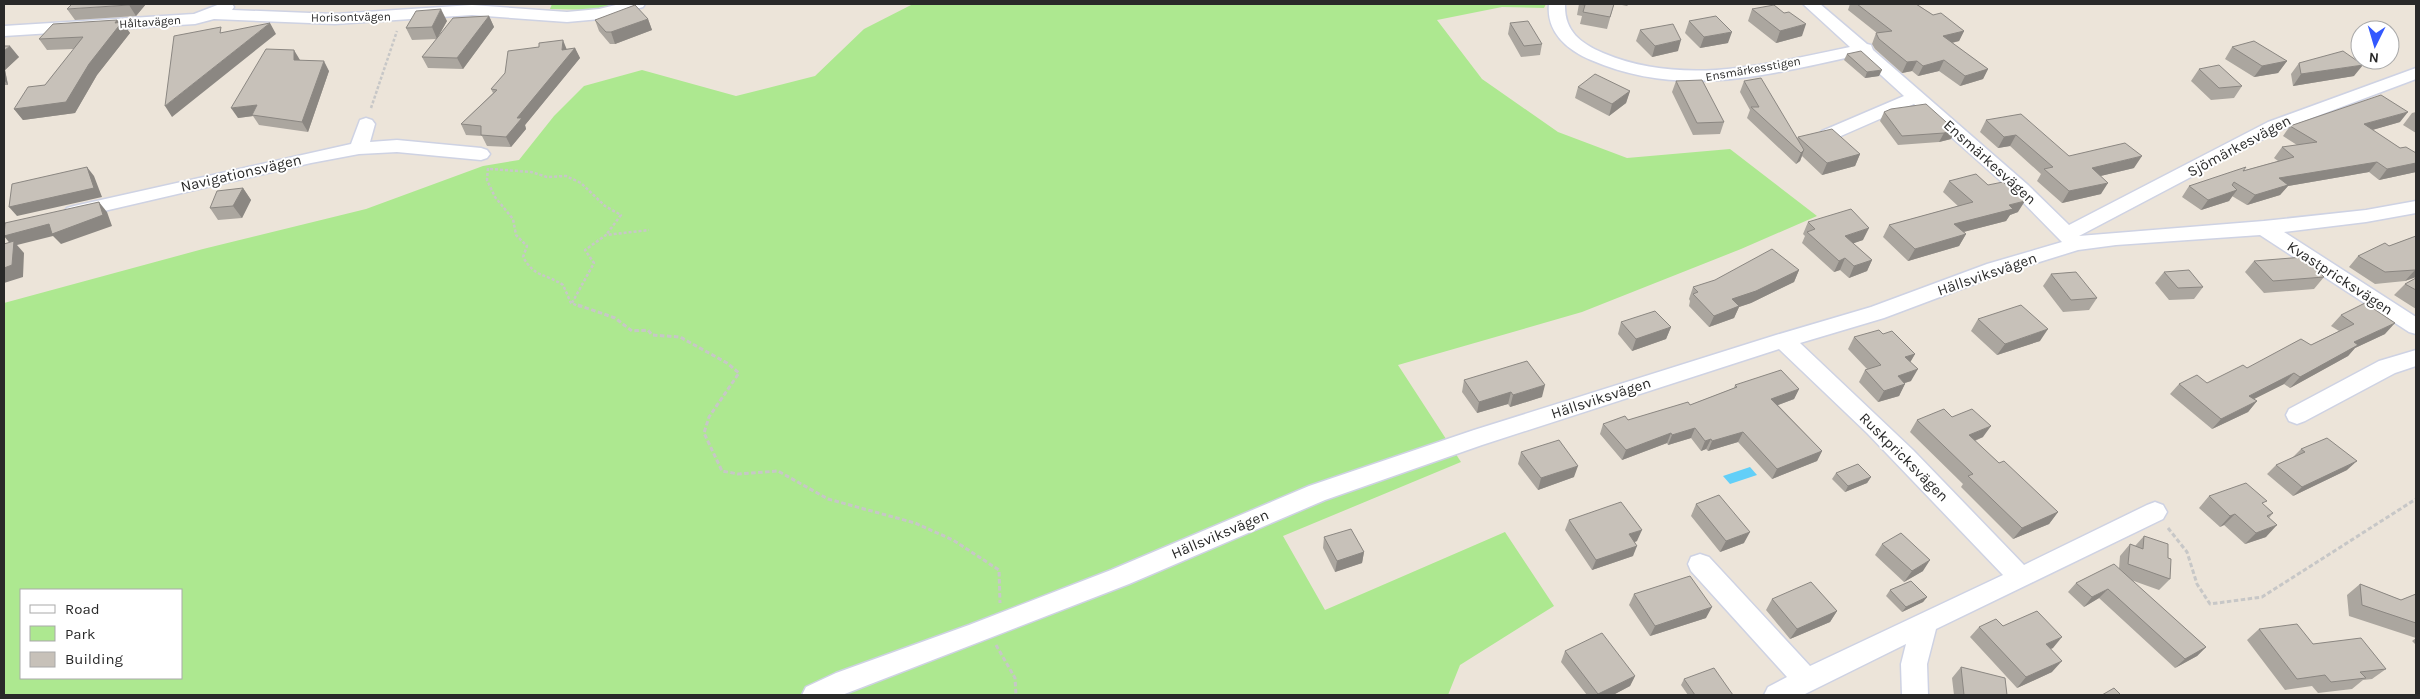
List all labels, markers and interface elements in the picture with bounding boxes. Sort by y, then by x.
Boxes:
street label: Horisontvägen [311,9,391,25]
street label: Håltavägen [119,13,181,31]
north arrow [2350,20,2400,70]
text: N [2368,49,2380,66]
street label: Ensmärkesstigen [1704,54,1802,84]
street label: Sjömärkesvägen [2184,111,2294,181]
street label: Ensmärkesvägen [1940,116,2040,208]
street label: Navigationsvägen [179,150,303,196]
street label: Kvastpricksvägen [2284,237,2396,319]
street label: Hällsviksvägen [1935,249,2039,299]
street label: Hällsviksvägen [1549,373,1653,423]
street label: Ruskpricksvägen [1856,409,1952,505]
street label: Hällsviksvägen [1169,505,1271,563]
legend [20,589,182,679]
text: Road [65,600,100,618]
text: Park [65,625,95,643]
text: Building [65,650,123,668]

